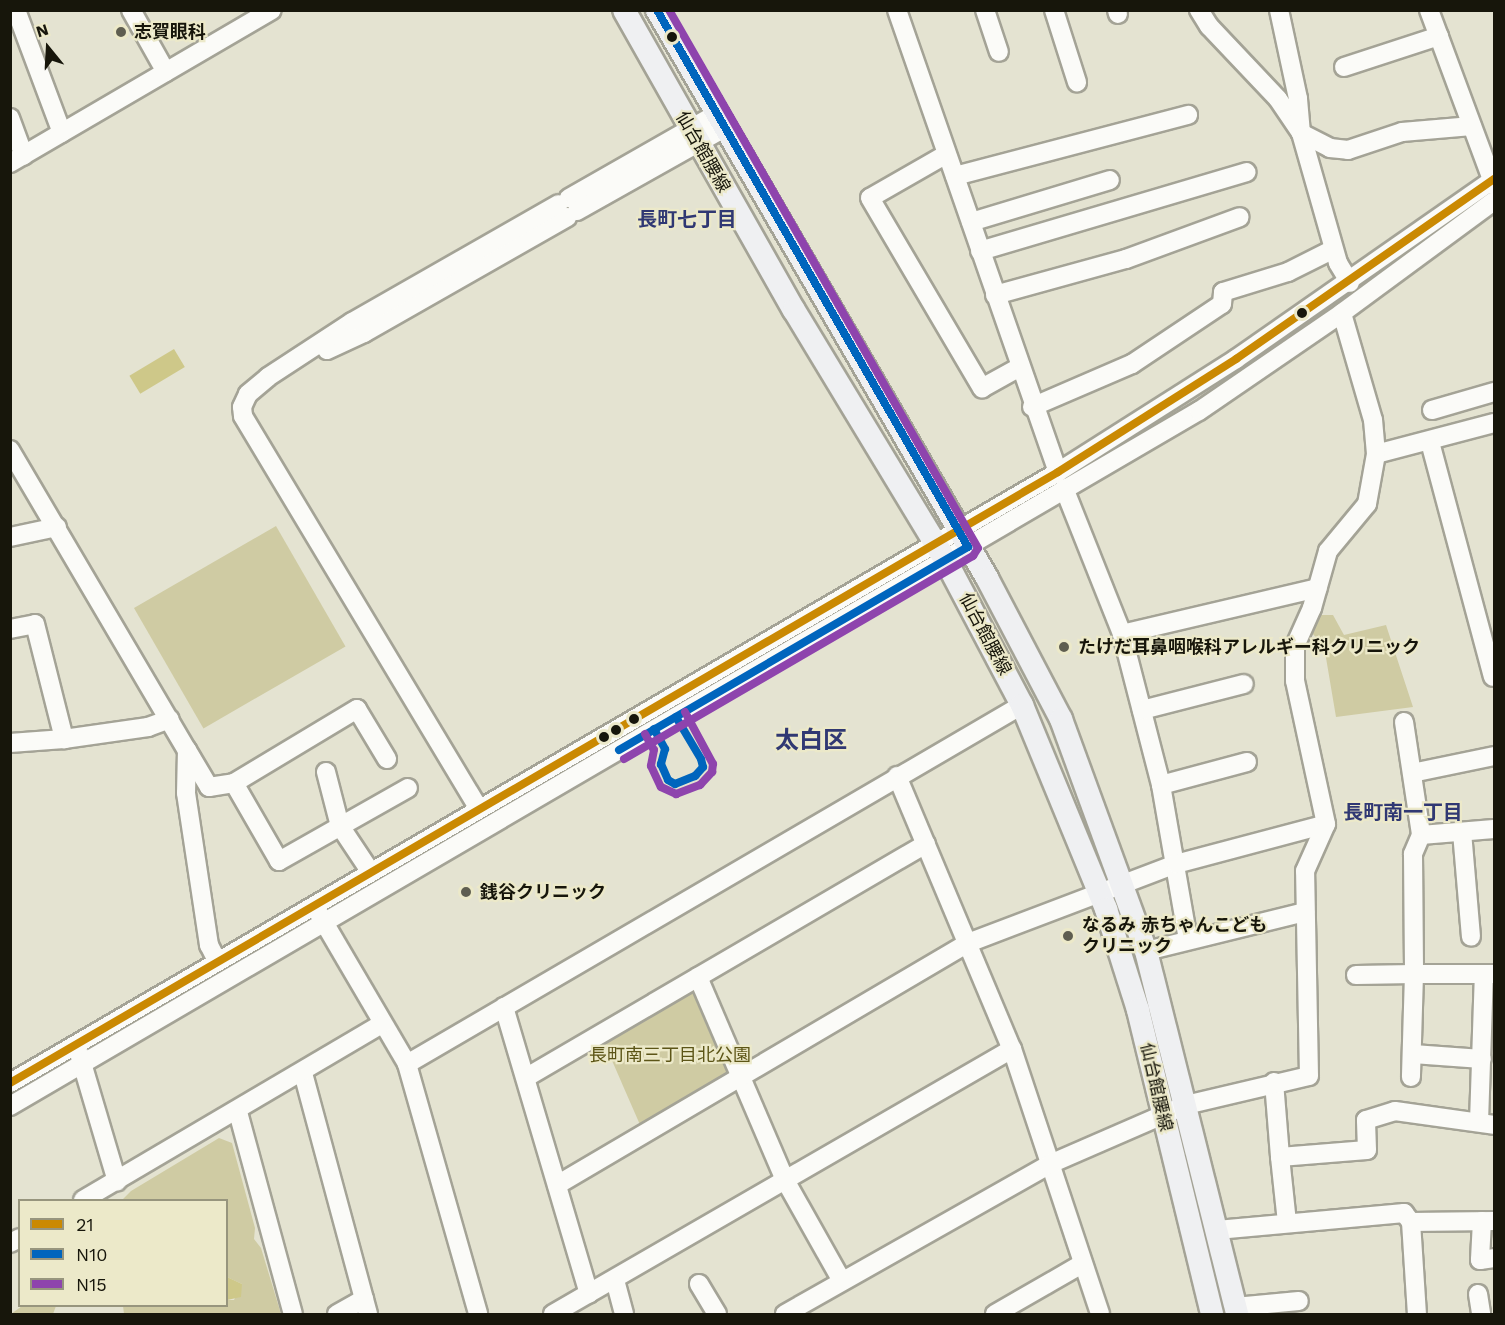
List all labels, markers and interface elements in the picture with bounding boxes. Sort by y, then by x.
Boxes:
north arrow [18,18,78,78]
text: N [34,20,51,41]
place label: 志賀眼科 [134,21,206,43]
marker: 志賀眼科 [112,23,130,41]
unlabelled marker [666,31,678,43]
street label: 仙台館腰線 [671,108,735,196]
district label: 長町七丁目 [637,207,737,231]
unlabelled marker [1296,307,1308,319]
street label: 仙台館腰線 [954,589,1016,679]
place label: たけだ耳鼻咽喉科アレルギー科クリニック [1078,636,1420,658]
marker: たけだ耳鼻咽喉科アレルギー科クリニック [1055,638,1073,656]
unlabelled marker [628,713,640,725]
unlabelled marker [610,724,622,736]
district label: 太白区 [775,727,847,755]
unlabelled marker [598,731,610,743]
district label: 長町南一丁目 [1343,800,1463,824]
place label: 銭谷クリニック [480,881,606,903]
marker: 銭谷クリニック [457,883,475,901]
place label: なるみ 赤ちゃんこども クリニック [1082,915,1267,958]
marker: なるみ 赤ちゃんこども クリニック [1059,927,1077,945]
street label: 仙台館腰線 [1135,1041,1177,1133]
park label: 長町南三丁目北公園 [589,1044,751,1066]
legend [18,1199,228,1307]
text: 21 [76,1214,94,1235]
text: N10 [76,1244,107,1265]
text: N15 [76,1274,107,1295]

